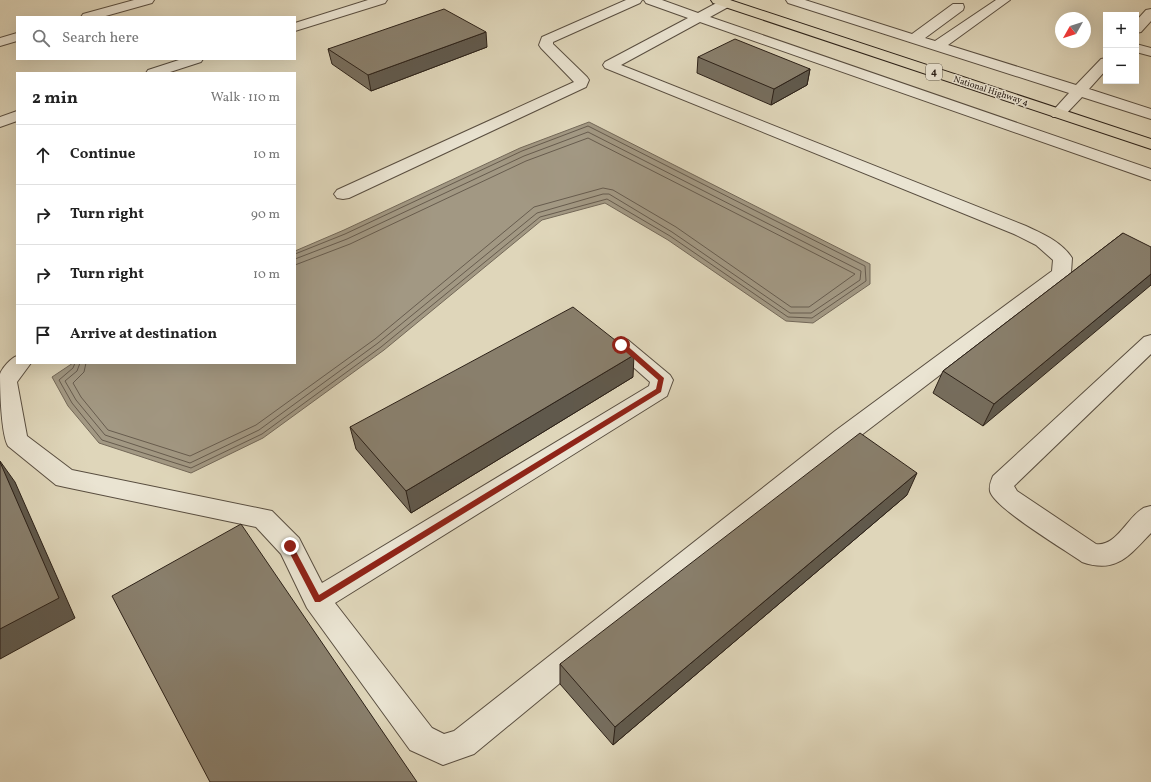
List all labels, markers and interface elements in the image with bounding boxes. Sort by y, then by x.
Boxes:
north arrow [1055,12,1091,48]
map controls [1103,12,1139,84]
button: + [1103,12,1139,48]
search box [16,16,296,60]
icon: search [30,27,52,49]
text: Search here [62,28,139,49]
button: − [1103,48,1139,84]
road number: 4 [926,64,942,80]
street label: National Highway 4 [952,73,1030,109]
text: 2 min [32,87,78,110]
text: Walk · 110 m [211,89,280,107]
icon: ahead [32,144,54,166]
text: Continue [70,144,135,165]
text: 10 m [253,146,280,164]
icon: right [32,204,54,226]
text: Turn right [70,204,144,225]
text: 90 m [251,206,280,224]
icon: right [32,264,54,286]
text: Turn right [70,264,144,285]
text: 10 m [253,266,280,284]
icon: arrive [32,324,54,346]
text: Arrive at destination [70,324,217,345]
route start [612,336,630,354]
route end [281,537,299,555]

